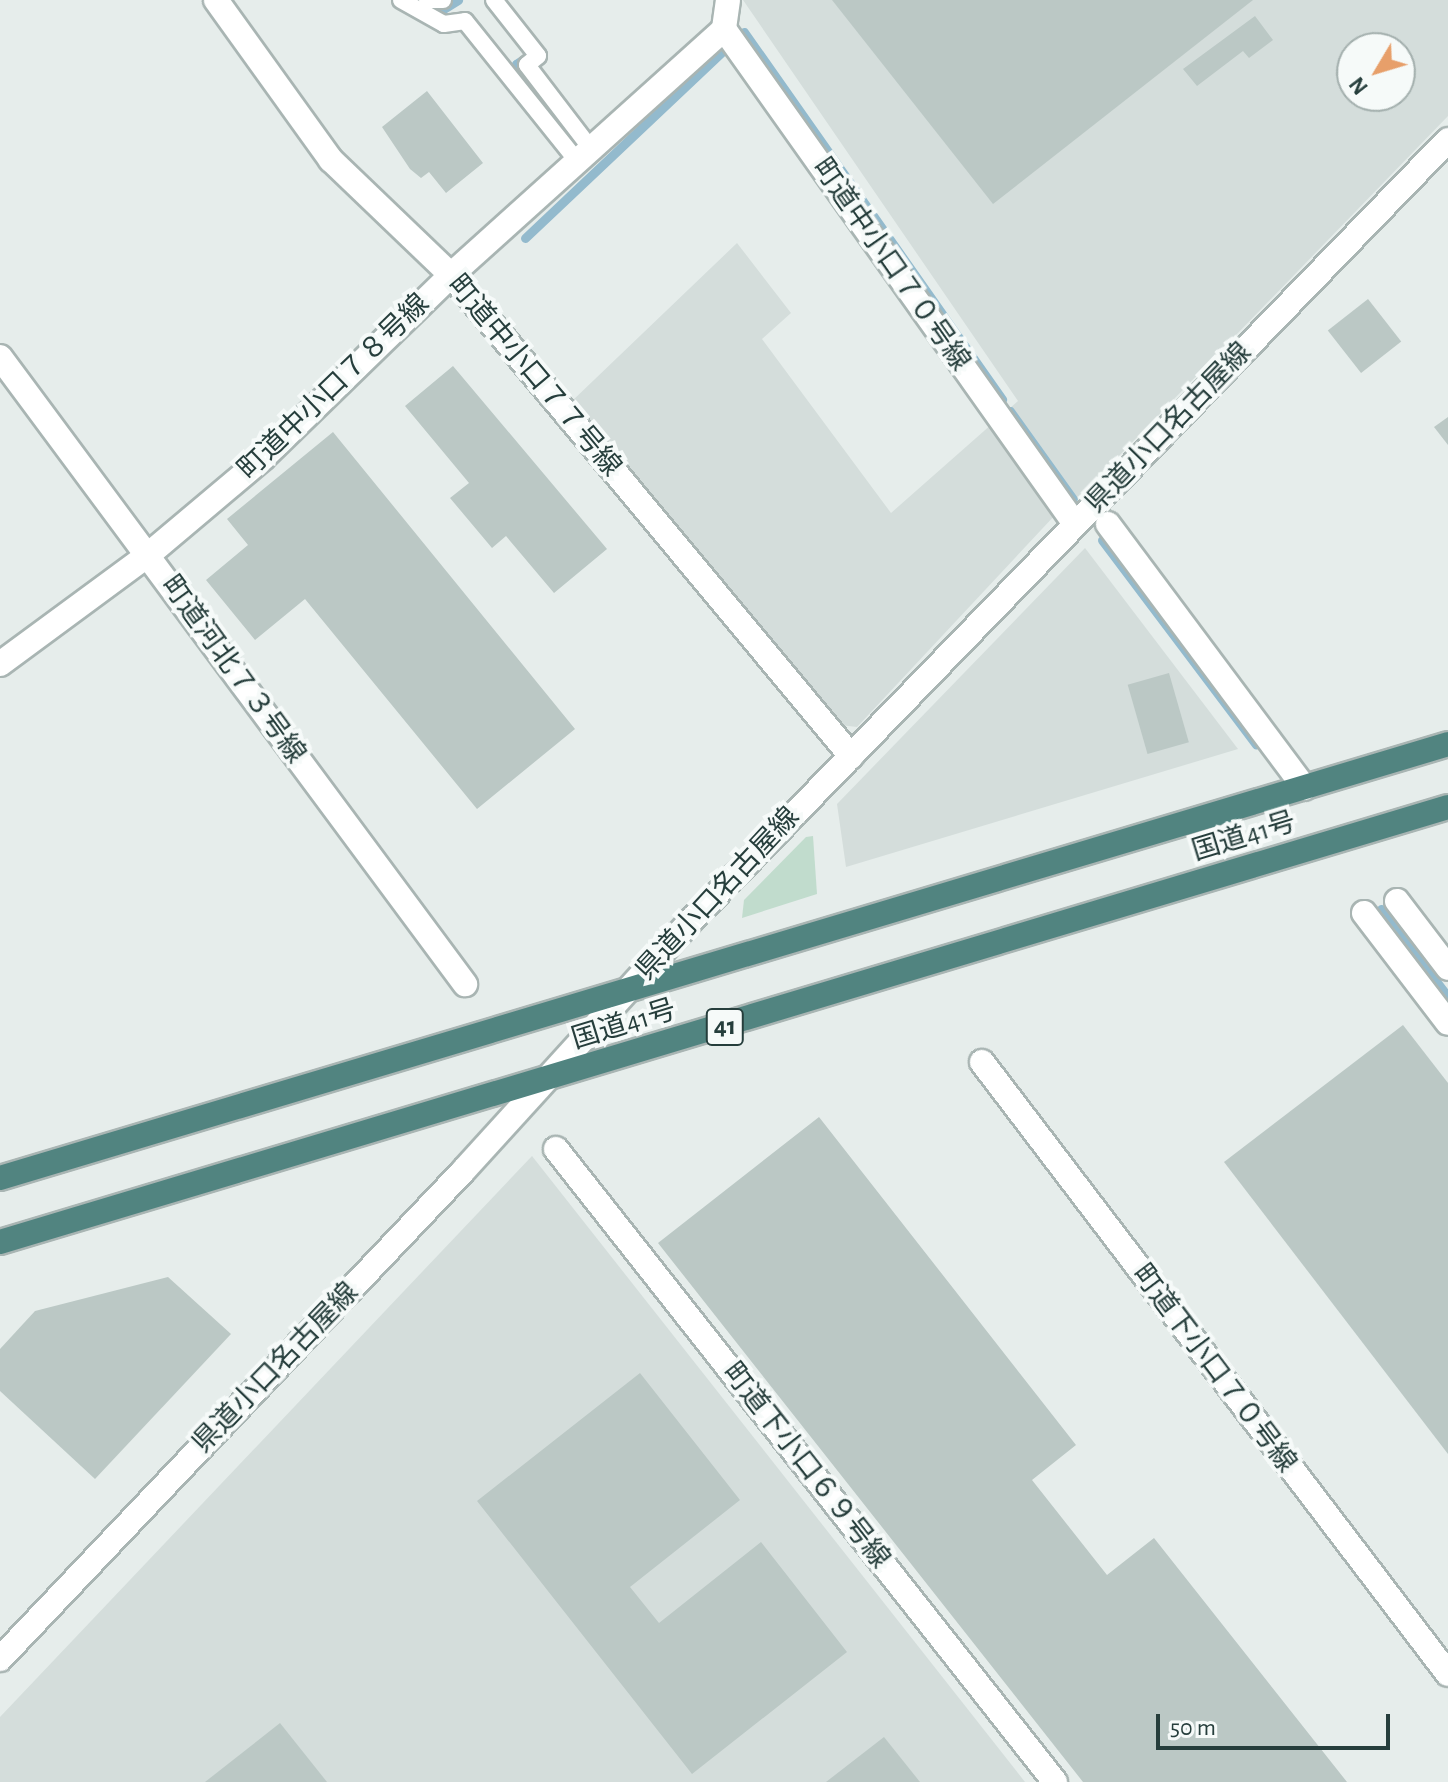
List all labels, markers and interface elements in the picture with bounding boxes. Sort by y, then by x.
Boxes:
north arrow [1336,32,1416,112]
text: N [1345,73,1372,98]
street label: 町道中小口７０号線 [805,152,977,378]
street label: 町道中小口７７号線 [440,269,628,483]
street label: 町道中小口７８号線 [232,287,436,487]
street label: 県道小口名古屋線 [1079,336,1259,520]
street label: 町道河北７３号線 [154,570,312,770]
street label: 県道小口名古屋線 [629,801,807,987]
street label: 国道41号 [1188,805,1300,869]
street label: 国道41号 [568,993,680,1057]
road number: 41 [705,1005,745,1049]
street label: 町道下小口７０号線 [1125,1258,1303,1480]
street label: 県道小口名古屋線 [186,1276,366,1460]
street label: 町道下小口６９号線 [715,1356,897,1576]
scale bar [1160,1698,1394,1748]
text: 50 m [1170,1716,1216,1740]

